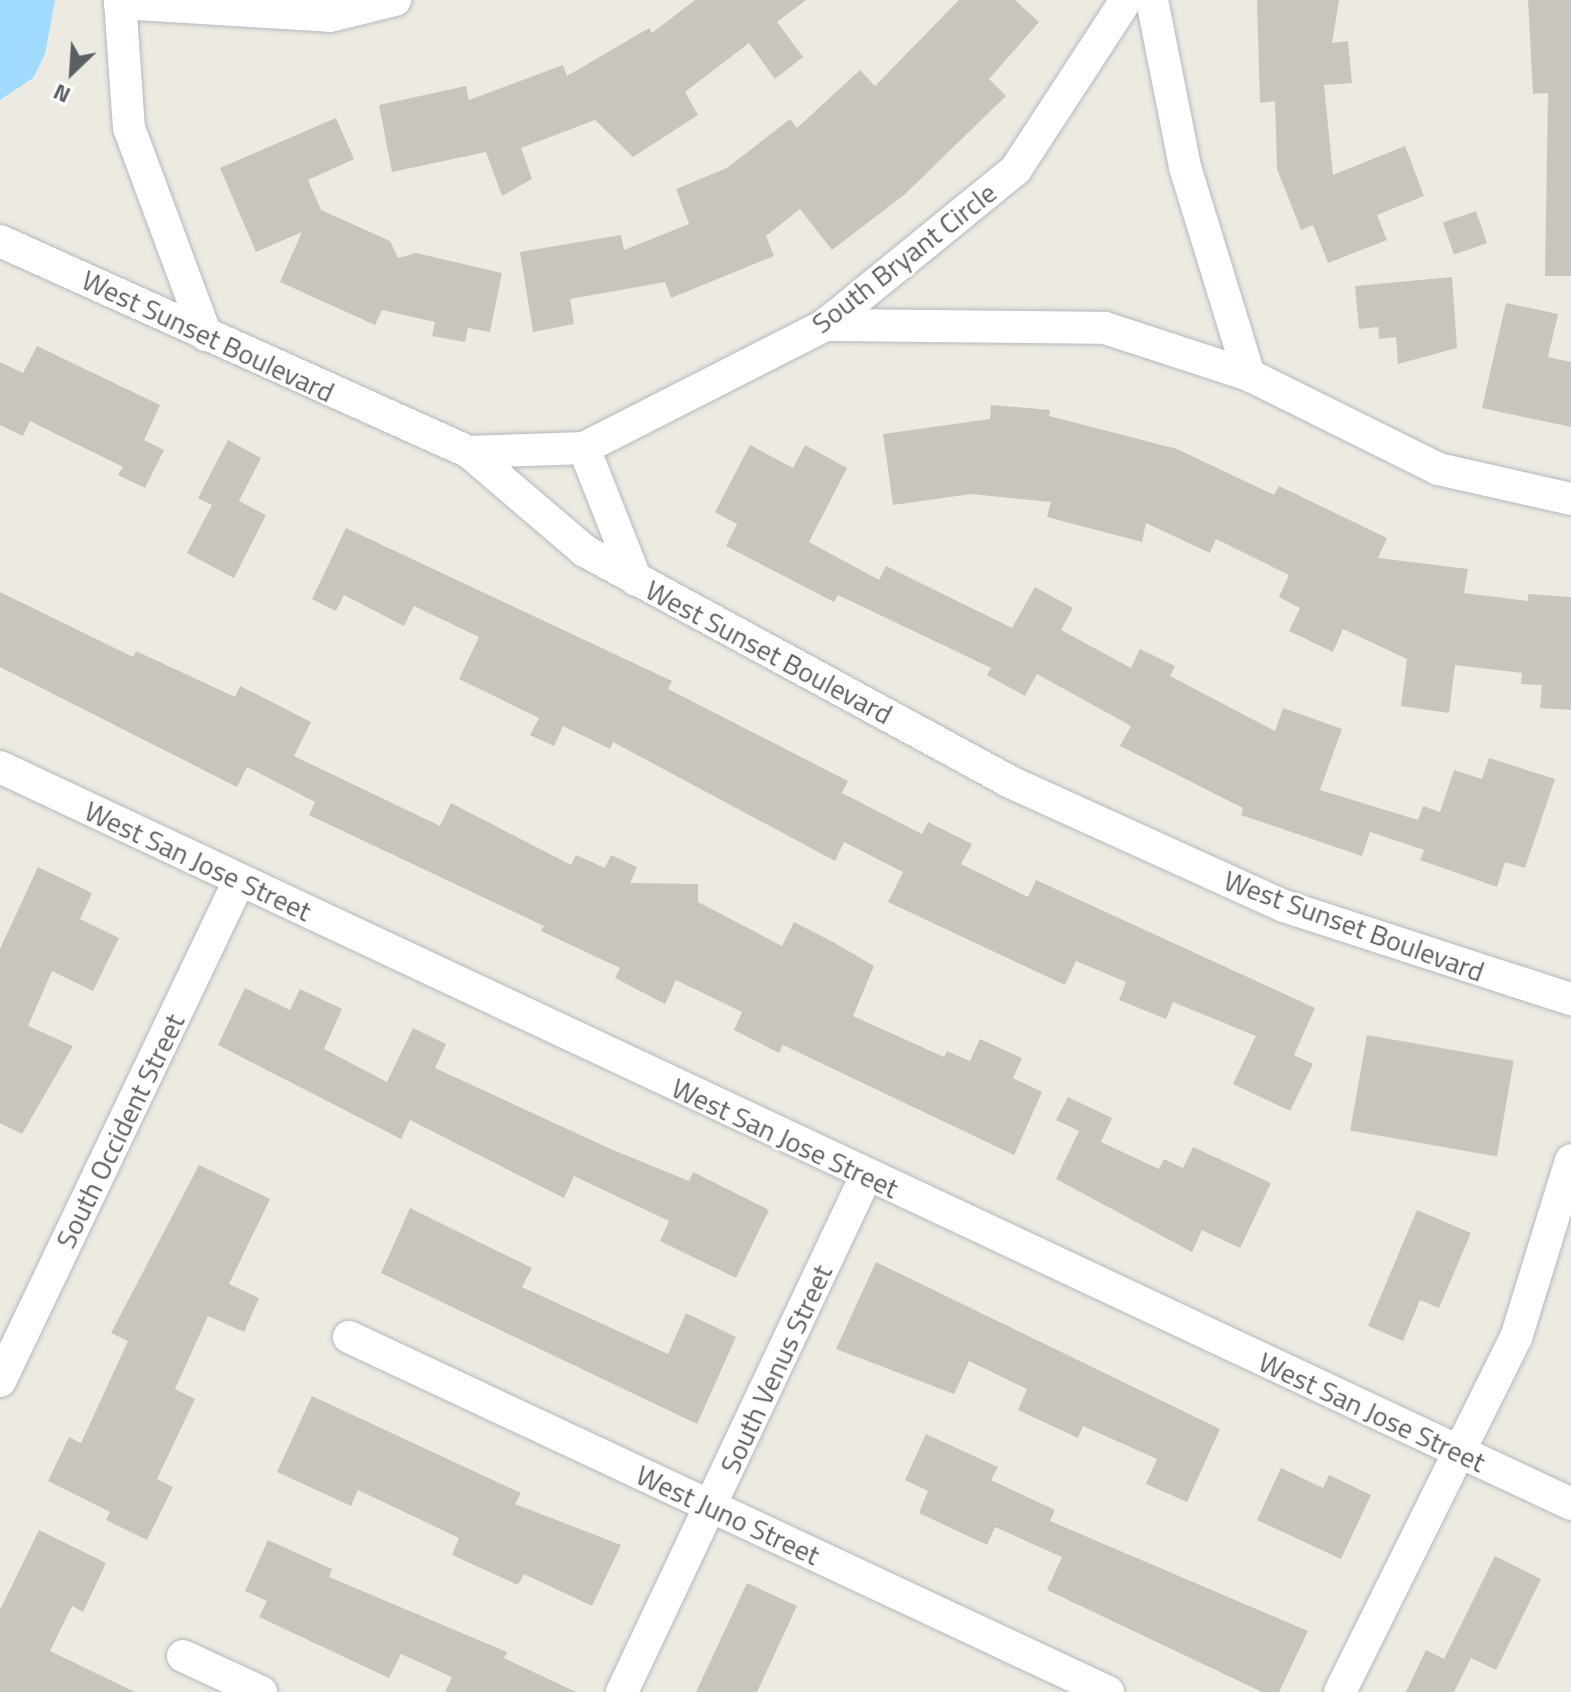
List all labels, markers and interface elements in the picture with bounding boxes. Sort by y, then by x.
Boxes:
north arrow [32,32,112,112]
text: N [48,75,76,112]
street label: South Bryant Circle [805,176,1003,340]
street label: West Sunset Boulevard [77,263,339,409]
street label: West Sunset Boulevard [640,573,898,731]
street label: West San Jose Street [79,794,317,928]
street label: West Sunset Boulevard [1219,863,1489,989]
street label: South Occident Street [49,1008,191,1254]
street label: West San Jose Street [666,1071,904,1205]
street label: South Venus Street [713,1259,839,1479]
street label: West San Jose Street [1253,1345,1491,1479]
street label: West Juno Street [631,1458,825,1572]

